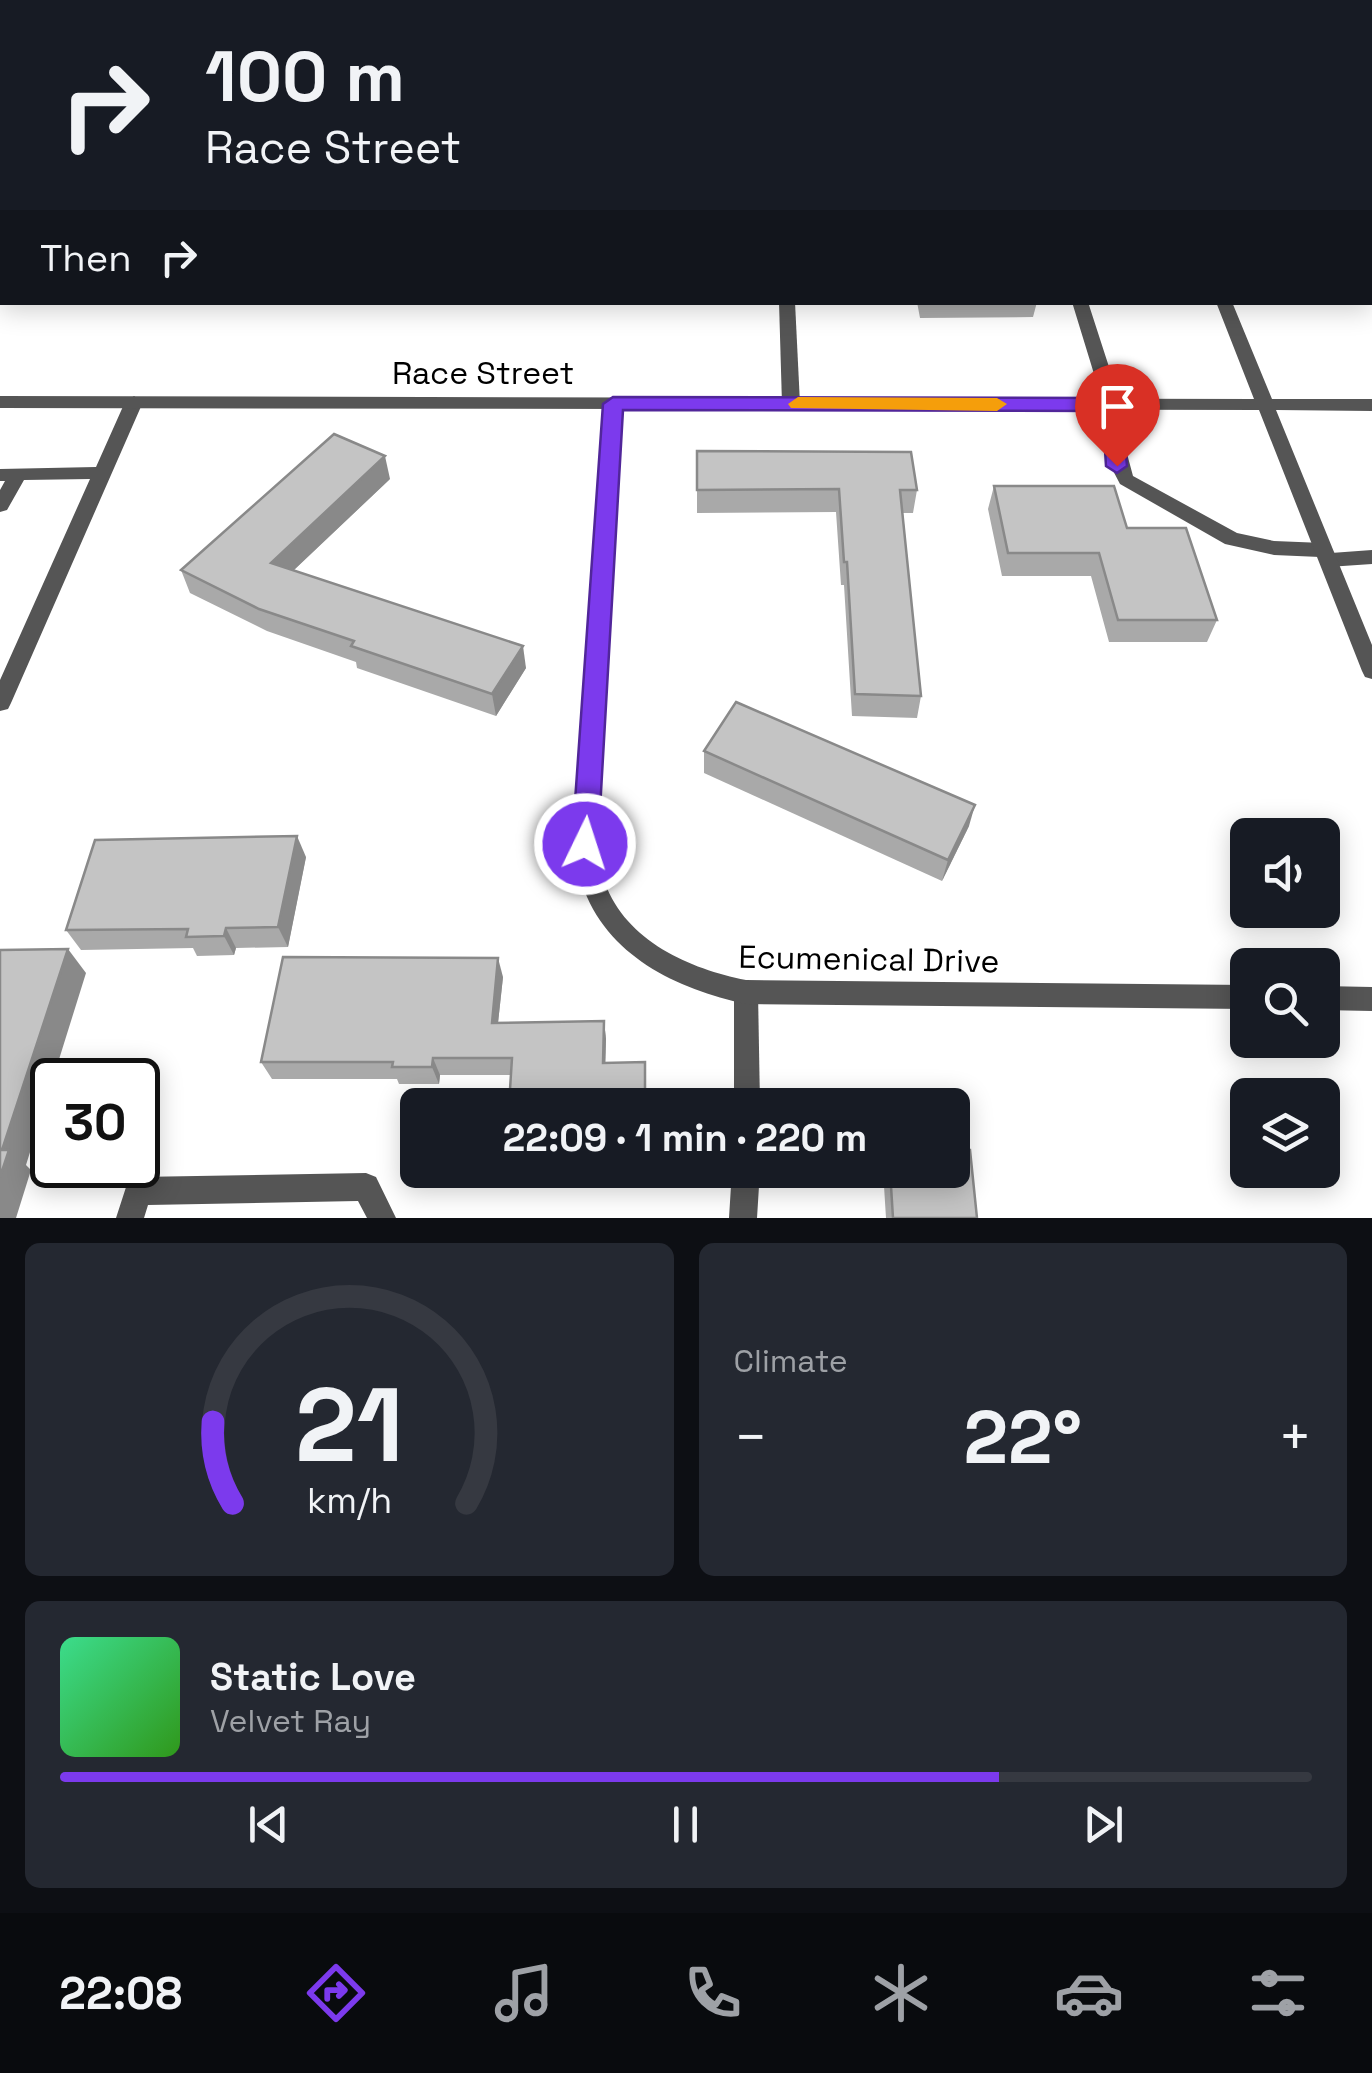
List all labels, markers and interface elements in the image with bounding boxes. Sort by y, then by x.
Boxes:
text: 100 m [205,32,405,121]
icon: right [40,40,170,170]
text: Race Street [205,119,461,176]
icon: right [151,230,206,285]
text: Then [40,234,131,282]
street label: Race Street [392,353,574,393]
pin [1075,364,1160,467]
icon: arrive [1090,379,1145,434]
position arrow [533,792,637,896]
map controls [1230,818,1340,1188]
button: sound [1230,818,1340,928]
street label: Ecumenical Drive [738,937,1000,981]
button: search [1230,948,1340,1058]
speed limit sign: 30 [30,1058,160,1188]
button: layers [1230,1078,1340,1188]
text: 22:09 · 1 min · 220 m [503,1114,867,1162]
text: Climate [734,1341,848,1381]
text: 21 [295,1359,404,1491]
text: 22° [963,1389,1082,1485]
text: − [734,1402,768,1472]
text: + [1278,1402,1312,1472]
text: km/h [307,1478,392,1523]
text: Static Love [210,1653,416,1701]
text: Velvet Ray [210,1701,371,1741]
icon: previous [241,1797,296,1852]
icon: pause [658,1797,713,1852]
icon: next [1076,1797,1131,1852]
icon: directions [301,1958,371,2028]
icon: music [489,1958,559,2028]
icon: phone [678,1958,748,2028]
icon: climate [866,1958,936,2028]
icon: car [1054,1958,1124,2028]
icon: filters [1243,1958,1313,2028]
text: 22:08 [59,1965,182,2022]

